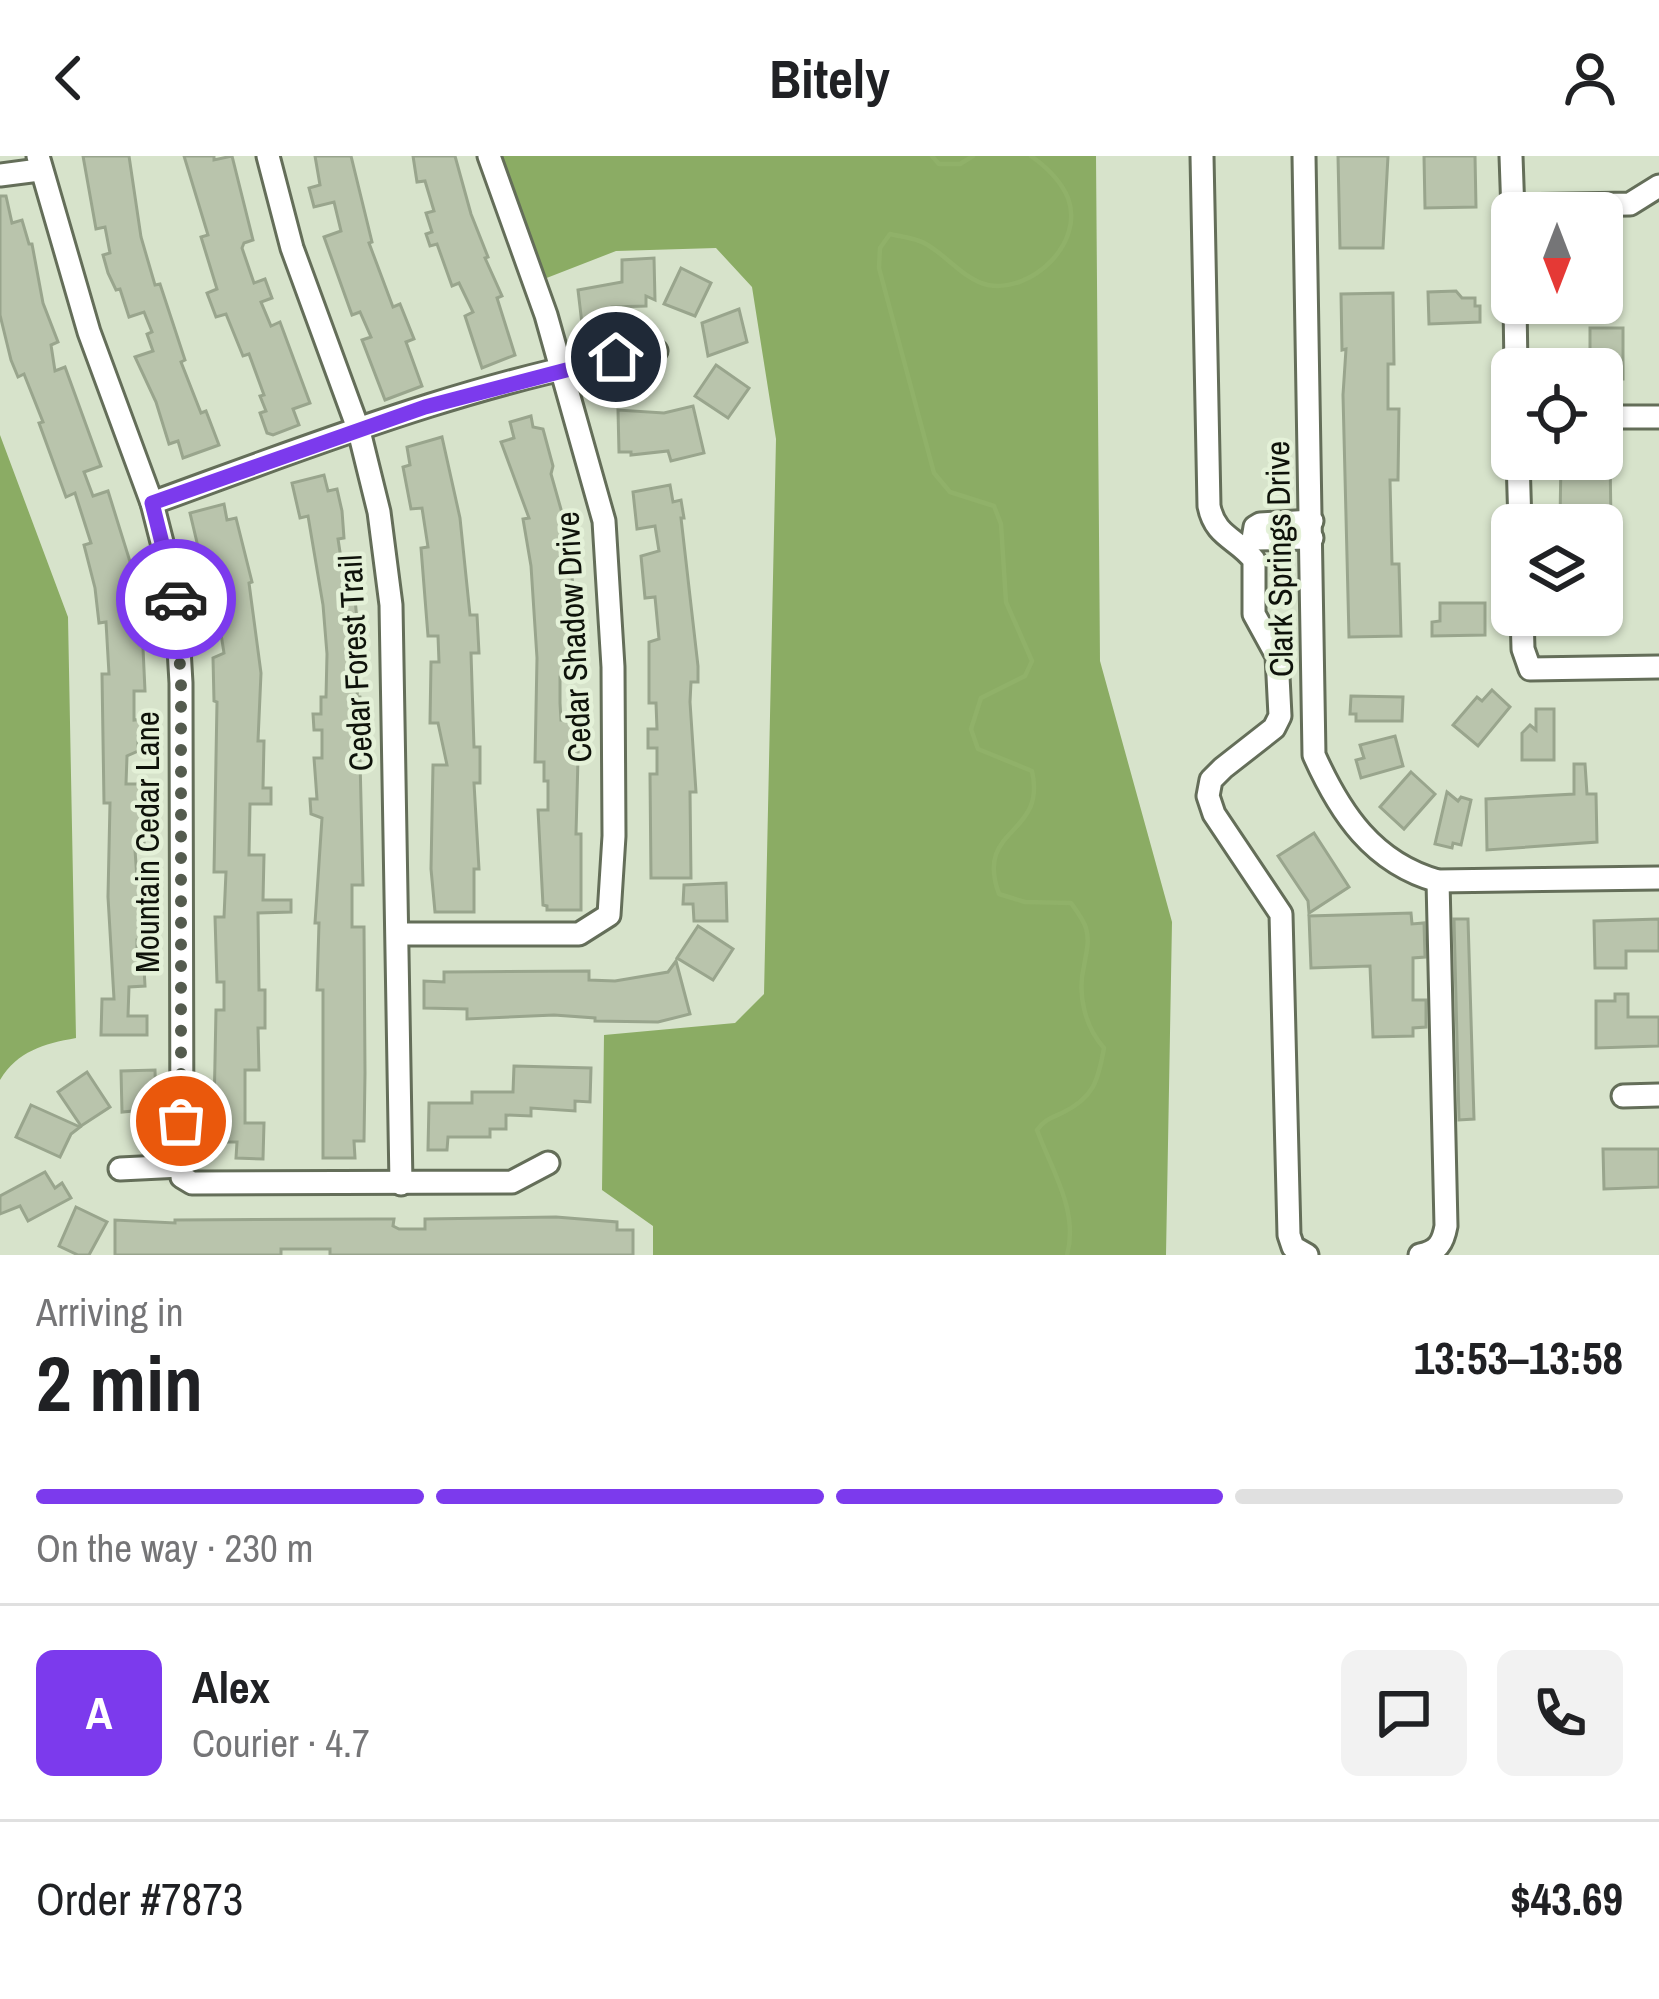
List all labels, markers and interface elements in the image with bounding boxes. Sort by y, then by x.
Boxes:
text: Bitely [769,42,890,115]
icon: back [36,45,102,111]
icon: person [1557,45,1623,111]
north arrow [1491,192,1623,324]
map controls [1491,192,1623,636]
pin [565,306,667,408]
icon: home [583,324,649,390]
button: locate [1491,348,1623,480]
street label: Clark Springs Drive [1255,441,1303,677]
button: layers [1491,504,1623,636]
street label: Cedar Shadow Drive [544,510,602,764]
courier [116,539,236,659]
street label: Cedar Forest Trail [327,554,383,772]
icon: car [143,566,209,632]
street label: Mountain Cedar Lane [125,711,169,973]
pin [130,1070,232,1172]
icon: bag [148,1088,214,1154]
text: Arriving in [36,1286,184,1338]
text: 13:53–13:58 [1414,1327,1623,1388]
text: 2 min [36,1330,203,1435]
text: On the way · 230 m [36,1522,313,1574]
button: chat [1341,1650,1467,1776]
button: phone [1497,1650,1623,1776]
text: Alex [192,1656,270,1717]
text: A [86,1682,112,1743]
text: Courier · 4.7 [192,1717,370,1769]
text: Order #7873 [36,1868,243,1929]
text: $43.69 [1510,1868,1623,1929]

